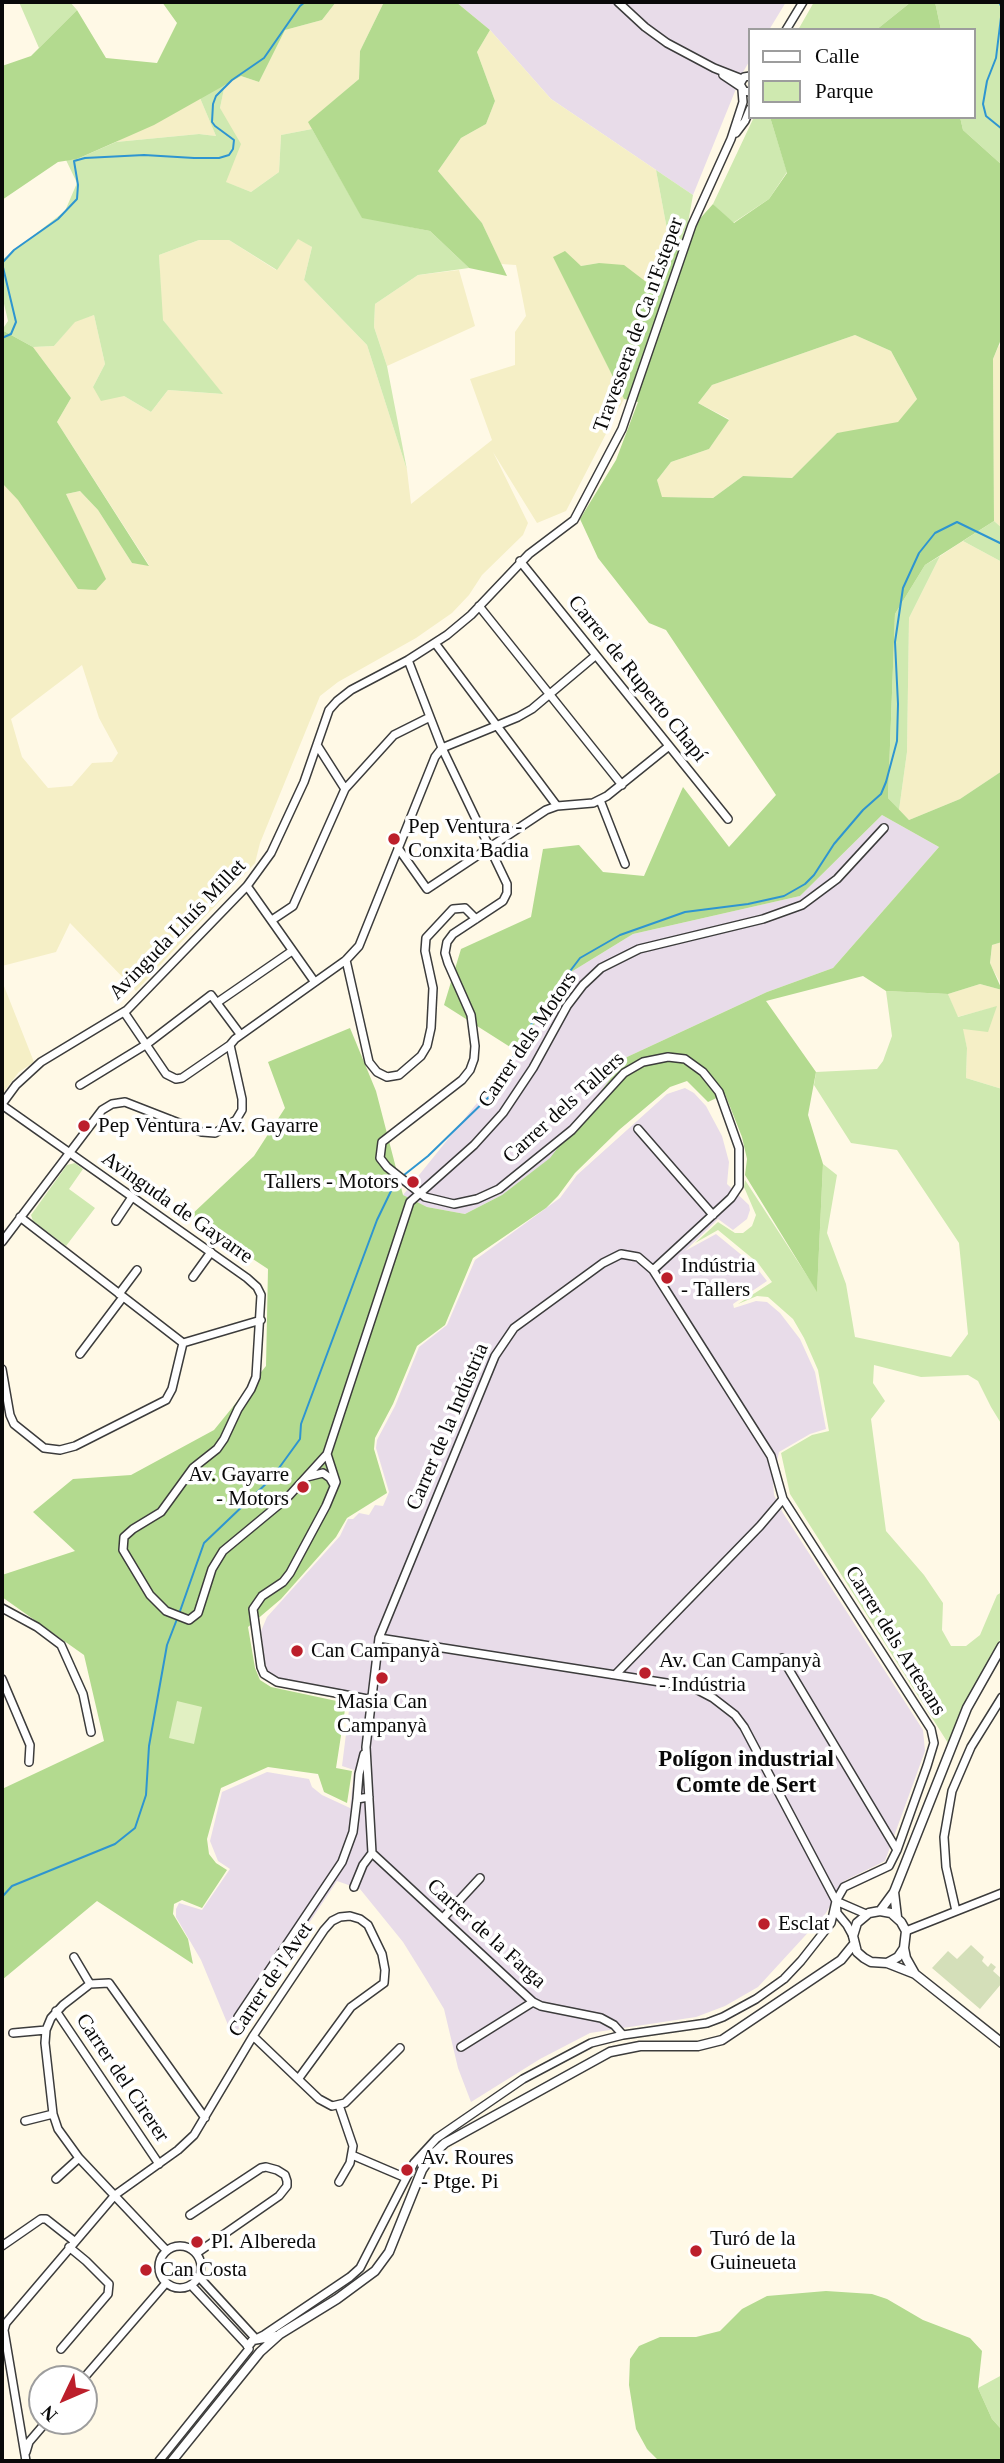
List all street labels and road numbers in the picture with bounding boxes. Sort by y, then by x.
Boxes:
street label: Travessera de Ca n'Esteper [588,214,690,436]
street label: Carrer de Ruperto Chapí [562,591,712,767]
street label: Avinguda Lluís Millet [104,854,252,1006]
street label: Carrer dels Motors [473,967,583,1113]
street label: Carrer dels Tallers [498,1047,630,1169]
street label: Avinguda de Gayarre [96,1146,258,1270]
street label: Carrer de la Indústria [401,1340,495,1514]
street label: Carrer dels Artesans [839,1562,951,1720]
street label: Carrer de la Farga [421,1874,551,1994]
street label: Carrer de l'Avet [223,1918,319,2042]
street label: Carrer del Cirerer [70,2009,174,2147]

